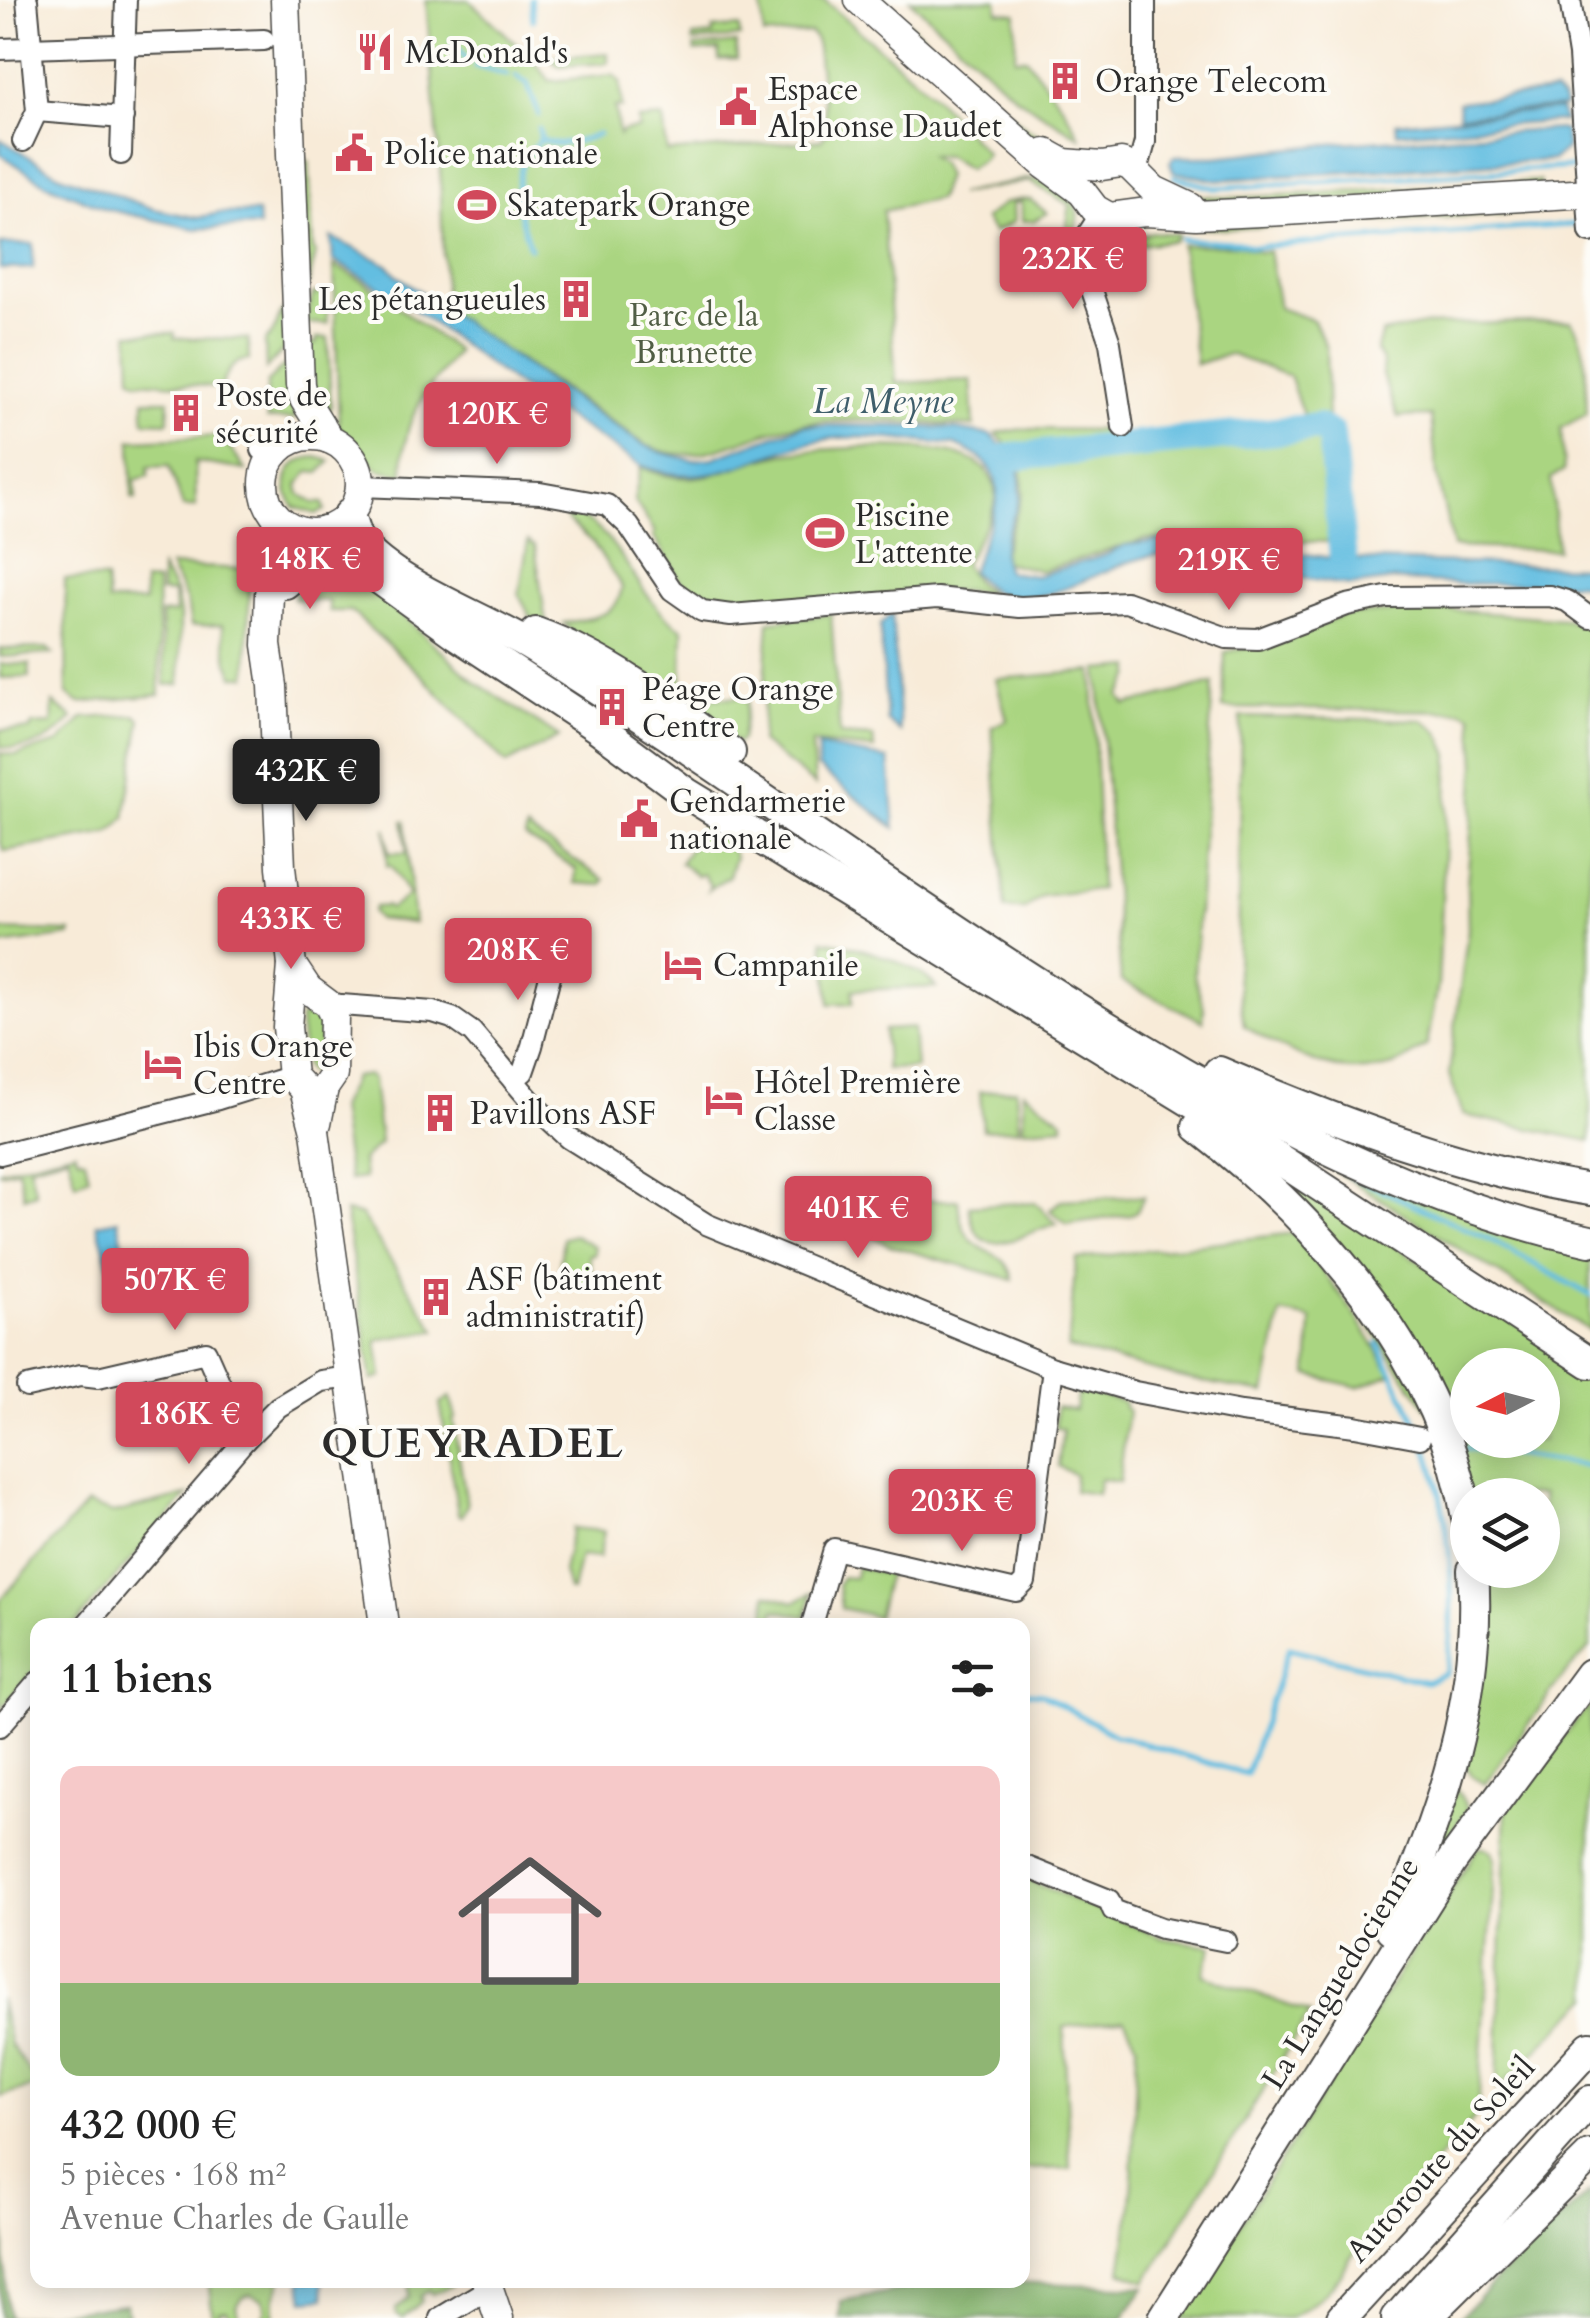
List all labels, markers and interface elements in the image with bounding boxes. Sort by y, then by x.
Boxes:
restaurant icon: McDonald's [354,31,396,73]
place label: McDonald's [405,31,568,75]
building icon: Orange Telecom [1044,60,1086,102]
place label: Orange Telecom [1095,60,1327,104]
place label: Espace Alphonse Daudet [768,68,1002,149]
public building icon: Espace Alphonse Daudet [717,86,759,128]
public building icon: Police nationale [333,132,375,174]
place label: Police nationale [384,132,598,176]
sports icon: Skatepark Orange [456,184,498,226]
place label: Skatepark Orange [507,184,751,228]
pin: 232K € [992,227,1154,312]
text: 232K € [1022,237,1124,281]
place label: Les pétangueules [318,278,546,322]
building icon: Les pétangueules [555,278,597,320]
park label: Parc de la Brunette [629,294,759,375]
place label: Poste de sécurité [216,374,328,455]
water label: La Meyne [813,378,954,426]
pin: 120K € [416,382,578,467]
building icon: Poste de sécurité [165,392,207,434]
text: 120K € [446,392,548,436]
place label: Piscine L'attente [855,494,973,575]
sports icon: Piscine L'attente [804,512,846,554]
pin: 148K € [229,527,391,612]
pin: 219K € [1148,528,1310,613]
text: 148K € [259,537,361,581]
text: 219K € [1178,538,1280,582]
place label: Péage Orange Centre [642,668,834,749]
building icon: Péage Orange Centre [591,686,633,728]
pin: 432K € [225,739,387,824]
text: 432K € [255,749,357,793]
place label: Gendarmerie nationale [669,780,846,861]
public building icon: Gendarmerie nationale [618,798,660,840]
pin: 433K € [210,887,372,972]
text: 433K € [240,897,342,941]
pin: 208K € [437,918,599,1003]
text: 208K € [467,928,569,972]
hotel icon: Campanile [662,944,704,986]
place label: Campanile [713,944,859,988]
place label: Ibis Orange Centre [193,1025,353,1106]
hotel icon: Ibis Orange Centre [142,1043,184,1085]
place label: Hôtel Première Classe [754,1061,961,1142]
hotel icon: Hôtel Première Classe [703,1079,745,1121]
building icon: Pavillons ASF [419,1092,461,1134]
place label: Pavillons ASF [470,1092,656,1136]
pin: 401K € [777,1176,939,1261]
text: 401K € [807,1186,909,1230]
pin: 507K € [94,1248,256,1333]
text: 507K € [124,1258,226,1302]
place label: ASF (bâtiment administratif) [466,1258,662,1339]
building icon: ASF (bâtiment administratif) [415,1276,457,1318]
north arrow [1450,1348,1560,1458]
map controls [1450,1348,1560,1588]
pin: 186K € [108,1382,270,1467]
text: 186K € [138,1392,240,1436]
district label: QUEYRADEL [321,1415,625,1472]
pin: 203K € [881,1469,1043,1554]
button: layers [1450,1478,1560,1588]
text: 203K € [911,1479,1013,1523]
text: 11 biens [60,1650,213,1707]
icon: filters [945,1651,1000,1706]
icon: home [440,1831,620,2011]
street label: La Languedocienne [1252,1849,1430,2098]
street label: Autoroute du Soleil [1336,2047,1545,2272]
text: 432 000 € [60,2096,237,2153]
text: 5 pièces · 168 m² [60,2153,286,2197]
text: Avenue Charles de Gaulle [60,2197,410,2241]

